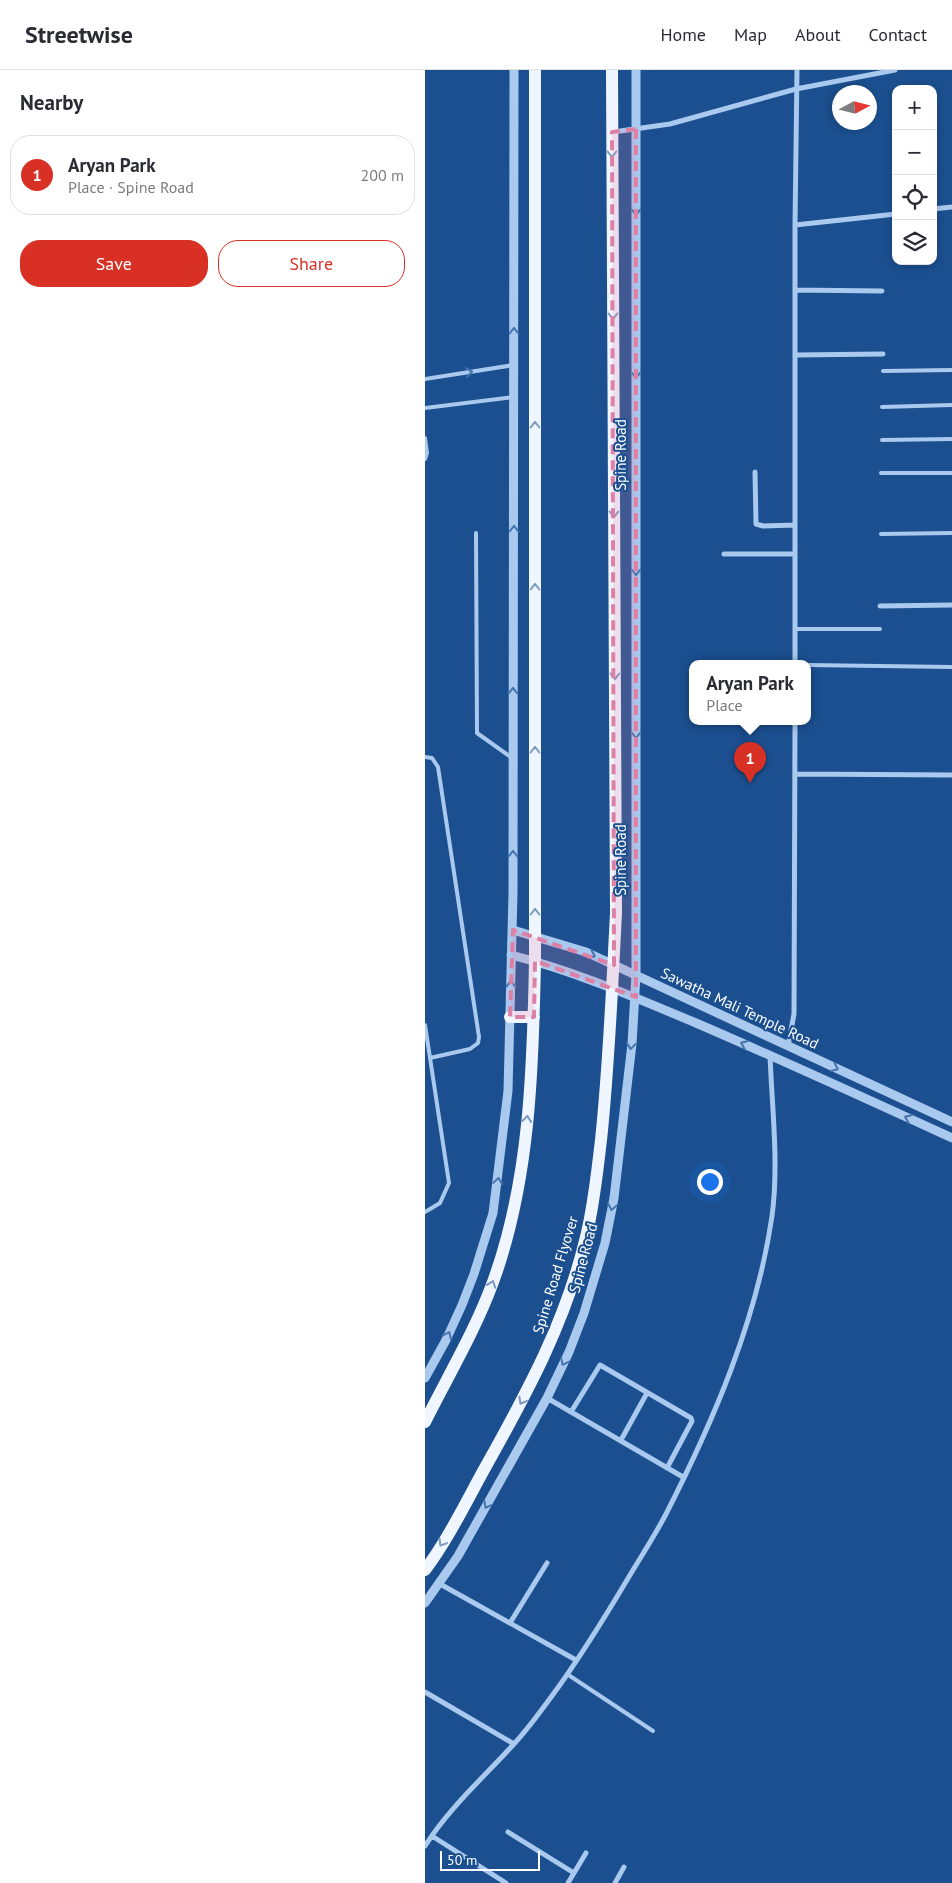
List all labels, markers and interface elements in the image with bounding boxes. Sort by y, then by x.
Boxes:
text: Streetwise [25,19,133,50]
text: Home [660,23,706,46]
text: Map [734,23,767,46]
text: About [795,23,841,46]
text: Contact [869,23,927,46]
north arrow [832,85,877,130]
map controls [892,85,937,265]
button: + [892,85,937,130]
text: Nearby [20,89,83,116]
button: − [892,130,937,175]
one-way arrow [607,150,617,158]
text: Aryan Park [68,153,156,177]
text: 1 [32,165,42,185]
text: 200 m [361,165,404,185]
button: locate [892,175,937,220]
text: Place · Spine Road [68,177,194,197]
one-way arrow [631,209,641,217]
button: layers [892,220,937,265]
button: Save [20,240,208,287]
button: Share [218,240,405,287]
one-way arrow [608,312,618,320]
one-way arrow [509,327,519,335]
one-way arrow [466,367,474,378]
one-way arrow [631,372,641,379]
street label: Spine Road [611,419,630,491]
one-way arrow [530,420,540,428]
one-way arrow [609,510,619,518]
one-way arrow [509,525,519,532]
one-way arrow [631,569,641,577]
one-way arrow [530,583,540,590]
popup [689,660,811,725]
text: Aryan Park [706,671,794,695]
one-way arrow [610,672,620,680]
one-way arrow [508,687,519,695]
text: Place [706,695,743,715]
one-way arrow [631,732,641,739]
pin: 1 [734,742,766,783]
one-way arrow [530,745,540,753]
street label: Spine Road [611,824,630,896]
one-way arrow [508,850,518,858]
one-way arrow [530,908,540,916]
one-way arrow [587,949,596,960]
street label: Sawatha Mali Temple Road [658,963,822,1053]
one-way arrow [506,980,516,988]
one-way arrow [740,1039,749,1050]
one-way arrow [626,1042,637,1050]
one-way arrow [830,1061,839,1072]
one-way arrow [904,1114,913,1124]
one-way arrow [521,1115,532,1123]
your location [697,1169,723,1195]
one-way arrow [492,1177,502,1185]
one-way arrow [608,1203,618,1212]
street label: Spine Road Flyover [528,1214,582,1336]
street label: Spine Road [565,1221,601,1295]
one-way arrow [486,1280,496,1289]
one-way arrow [442,1331,453,1340]
one-way arrow [560,1357,570,1366]
one-way arrow [518,1396,528,1405]
one-way arrow [483,1499,493,1508]
one-way arrow [439,1537,449,1546]
scale bar [440,1848,540,1871]
text: 50 m [447,1851,477,1869]

